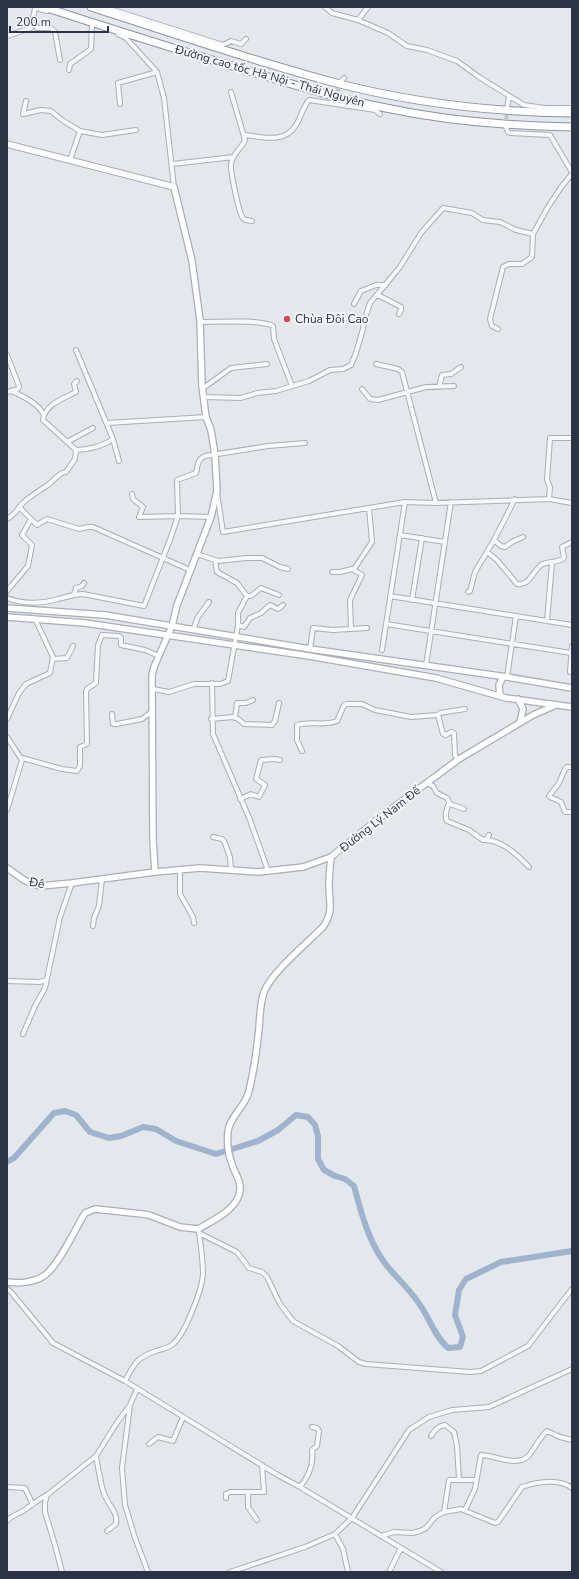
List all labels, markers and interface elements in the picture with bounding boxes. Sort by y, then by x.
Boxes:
scale bar [10,8,108,34]
text: 200 m [16,14,51,30]
street label: Đường cao tốc Hà Nội - Thái Nguyên [172,41,367,111]
place label: Chùa Đôi Cao [295,311,369,327]
marker: Chùa Đôi Cao [282,314,292,324]
street label: Đường Lý Nam Đế [336,782,424,856]
street label: Đê [27,874,46,892]

